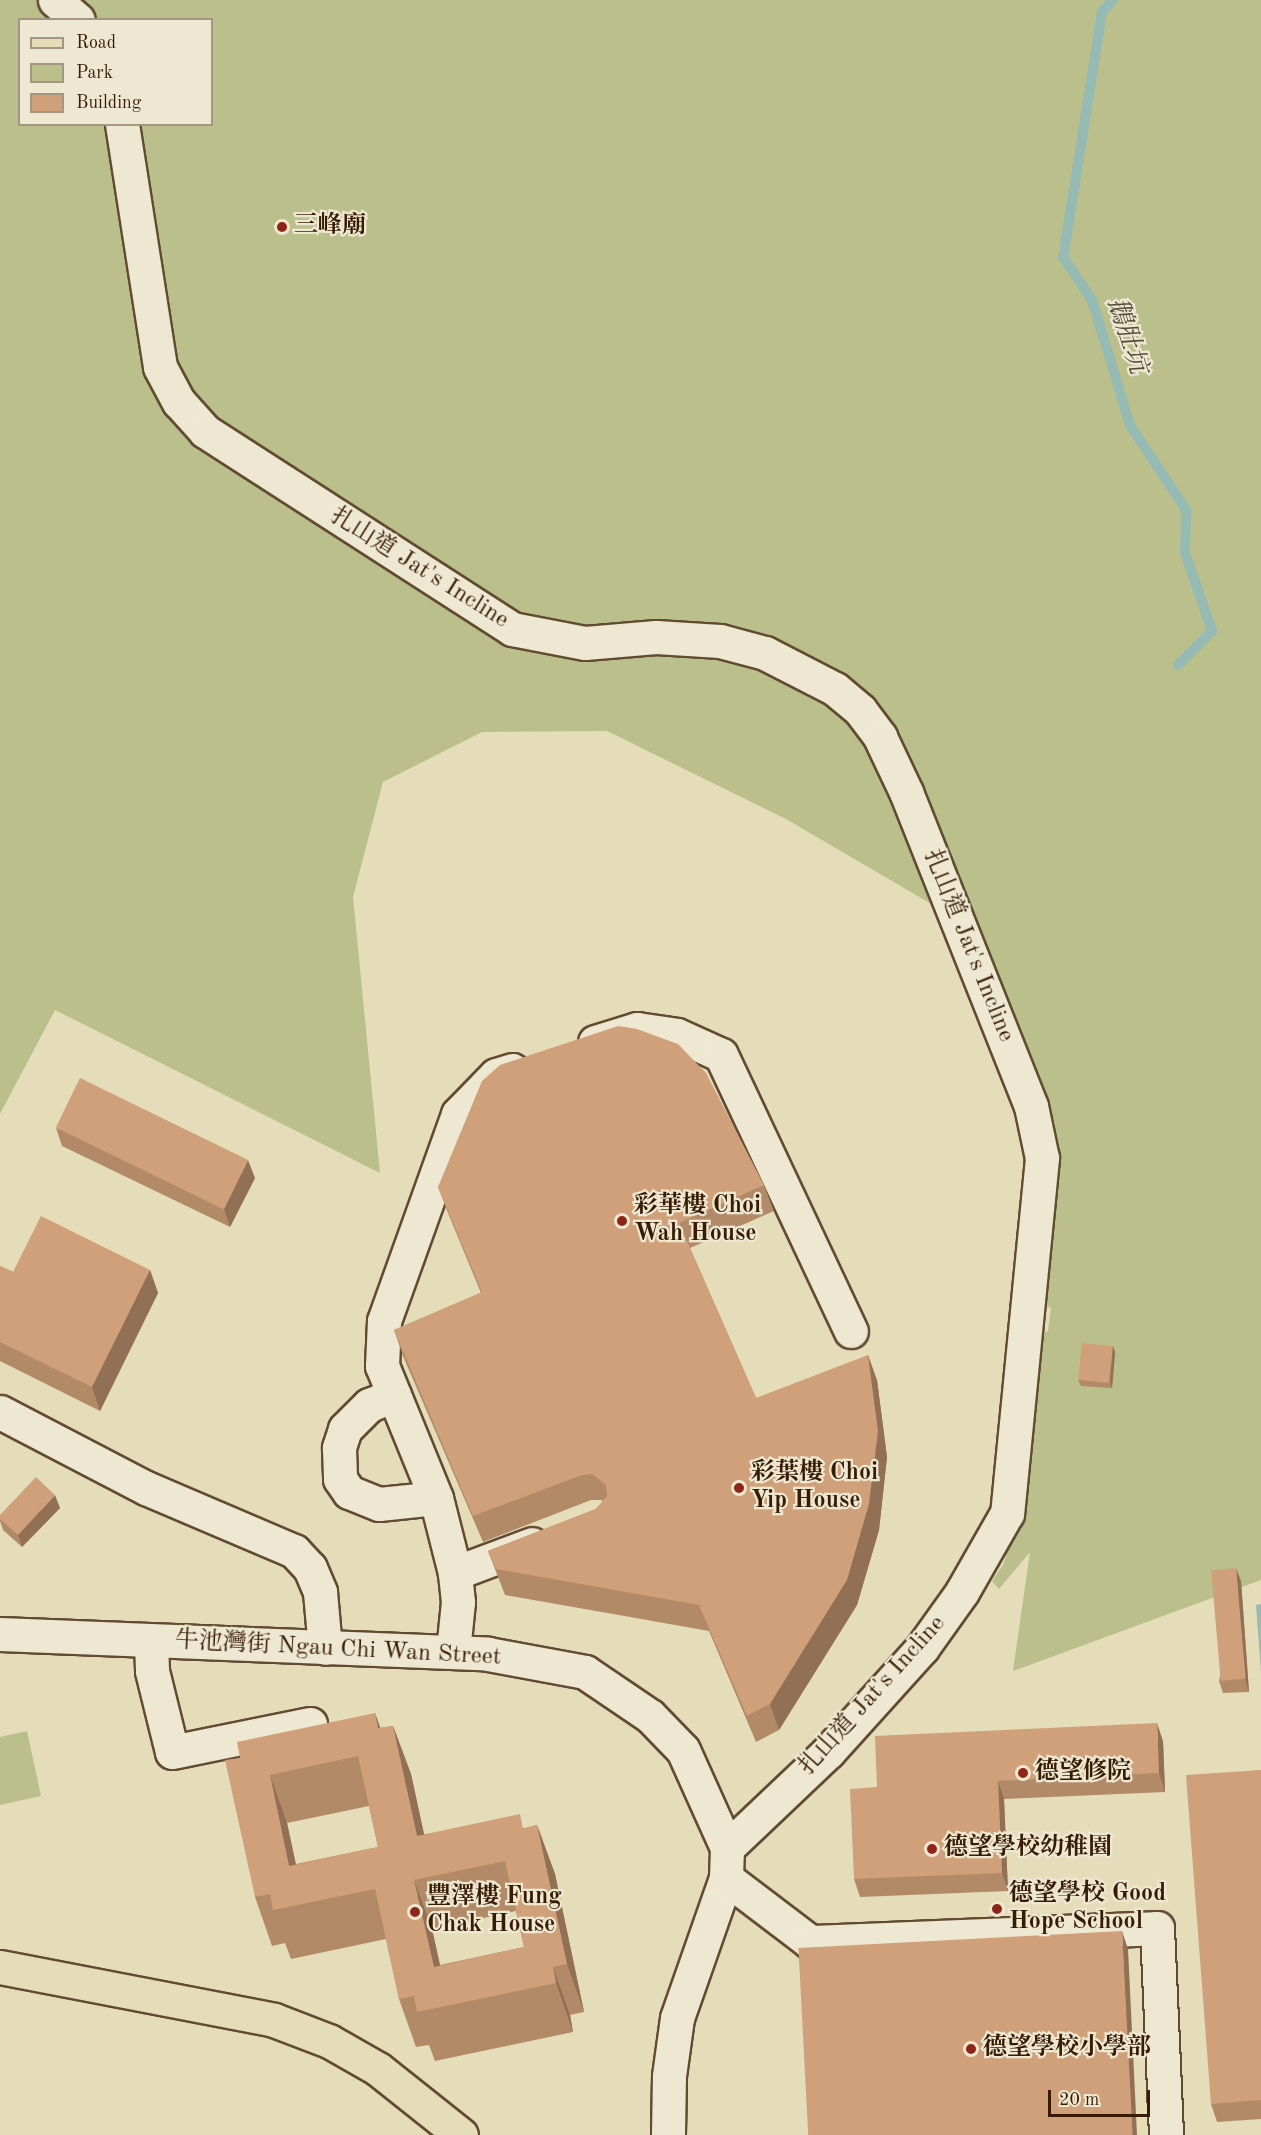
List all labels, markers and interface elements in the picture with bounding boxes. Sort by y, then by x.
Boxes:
legend [18,18,213,126]
text: Road [76,34,116,52]
text: Park [76,64,113,82]
text: Building [76,94,141,112]
place label: 三峰廟 [294,213,366,241]
marker: 三峰廟 [275,220,289,234]
water label: 鵝肚坑 [1099,294,1153,378]
street label: 扎山道 Jat's Incline [325,503,513,635]
street label: 扎山道 Jat's Incline [916,846,1020,1046]
place label: 彩華樓 Choi Wah House [634,1193,761,1249]
marker: 彩華樓 Choi Wah House [615,1214,629,1228]
place label: 彩葉樓 Choi Yip House [751,1460,878,1516]
marker: 彩葉樓 Choi Yip House [732,1481,746,1495]
street label: 扎山道 Jat's Incline [794,1610,952,1782]
street label: 牛池灣街 Ngau Chi Wan Street [174,1627,502,1673]
place label: 德望修院 [1035,1759,1131,1787]
marker: 德望修院 [1016,1766,1030,1780]
place label: 德望學校幼稚園 [944,1835,1112,1863]
marker: 德望學校幼稚園 [925,1842,939,1856]
place label: 德望學校 Good Hope School [1009,1881,1166,1937]
place label: 豐澤樓 Fung Chak House [427,1884,562,1940]
marker: 德望學校 Good Hope School [990,1902,1004,1916]
marker: 豐澤樓 Fung Chak House [408,1905,422,1919]
place label: 德望學校小學部 [983,2035,1151,2063]
marker: 德望學校小學部 [964,2042,978,2056]
scale bar [1051,2078,1153,2116]
text: 20 m [1059,2091,1099,2109]

